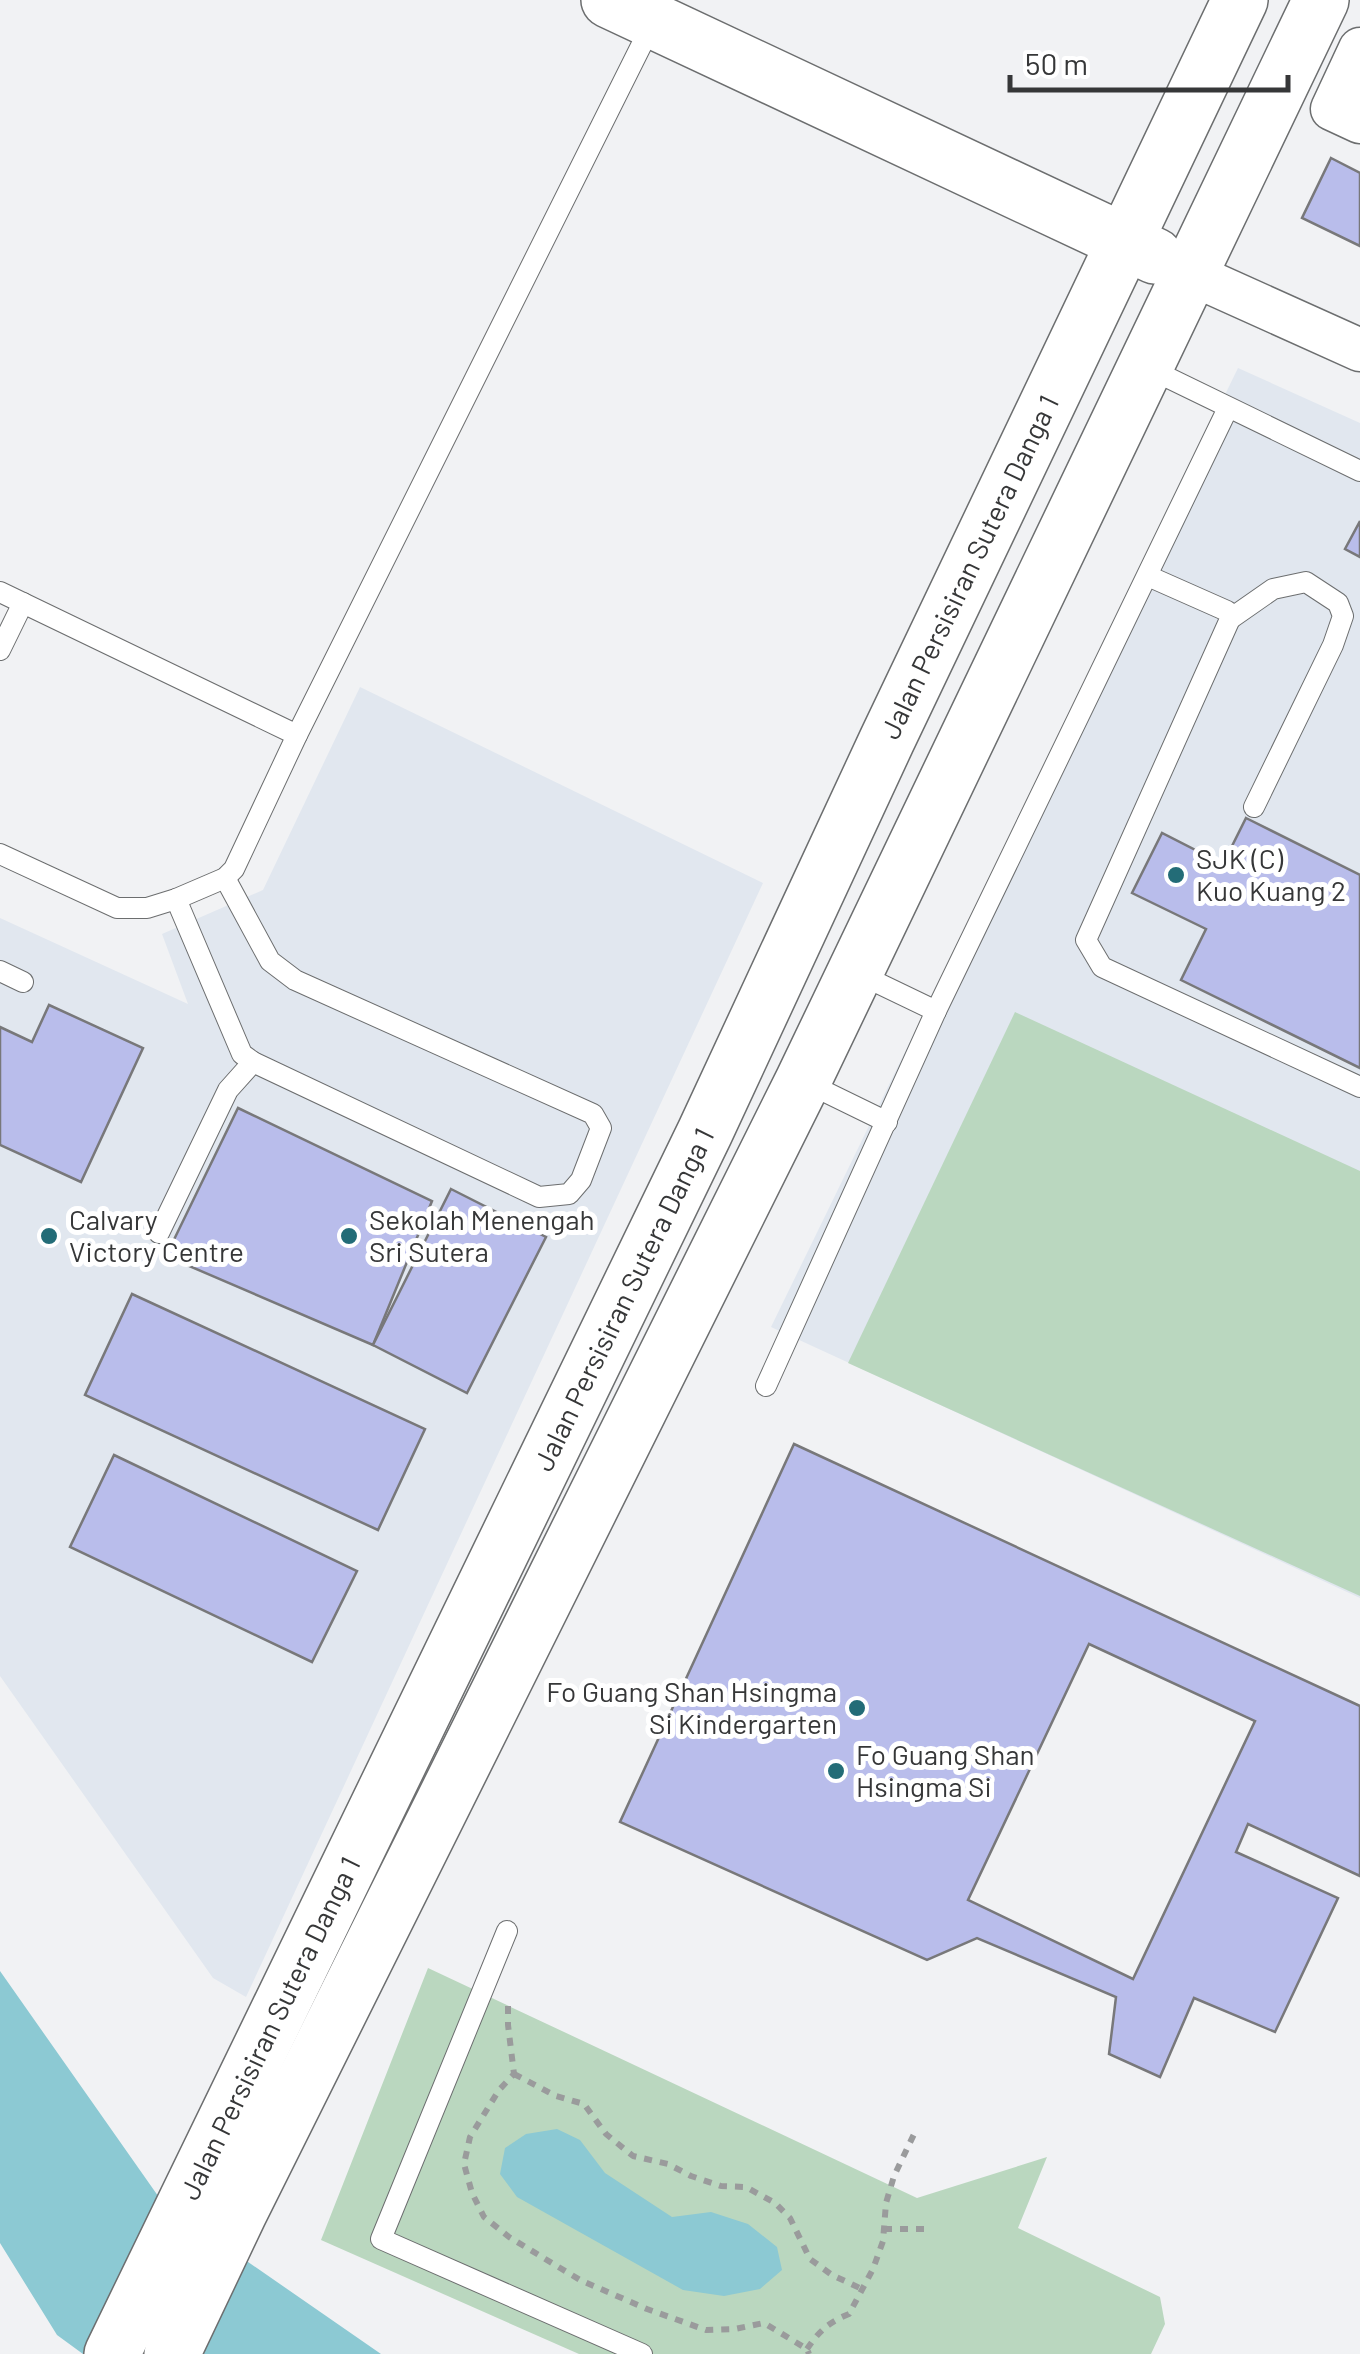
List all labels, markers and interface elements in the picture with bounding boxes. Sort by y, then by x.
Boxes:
scale bar [1010,30,1288,92]
text: 50 m [1025,45,1088,81]
street label: Jalan Persisiran Sutera Danga 1 [872,389,1065,744]
place label: SJK (C) Kuo Kuang 2 [1196,841,1346,907]
marker: SJK (C) Kuo Kuang 2 [1165,864,1187,886]
street label: Jalan Persisiran Sutera Danga 1 [525,1122,720,1476]
place label: Calvary Victory Centre [69,1202,244,1268]
place label: Sekolah Menengah Sri Sutera [369,1202,595,1268]
marker: Calvary Victory Centre [38,1225,60,1247]
marker: Sekolah Menengah Sri Sutera [338,1225,360,1247]
place label: Fo Guang Shan Hsingma Si Kindergarten [546,1674,837,1740]
marker: Fo Guang Shan Hsingma Si Kindergarten [846,1697,868,1719]
place label: Fo Guang Shan Hsingma Si [856,1737,1035,1803]
marker: Fo Guang Shan Hsingma Si [825,1760,847,1782]
street label: Jalan Persisiran Sutera Danga 1 [172,1851,367,2205]

